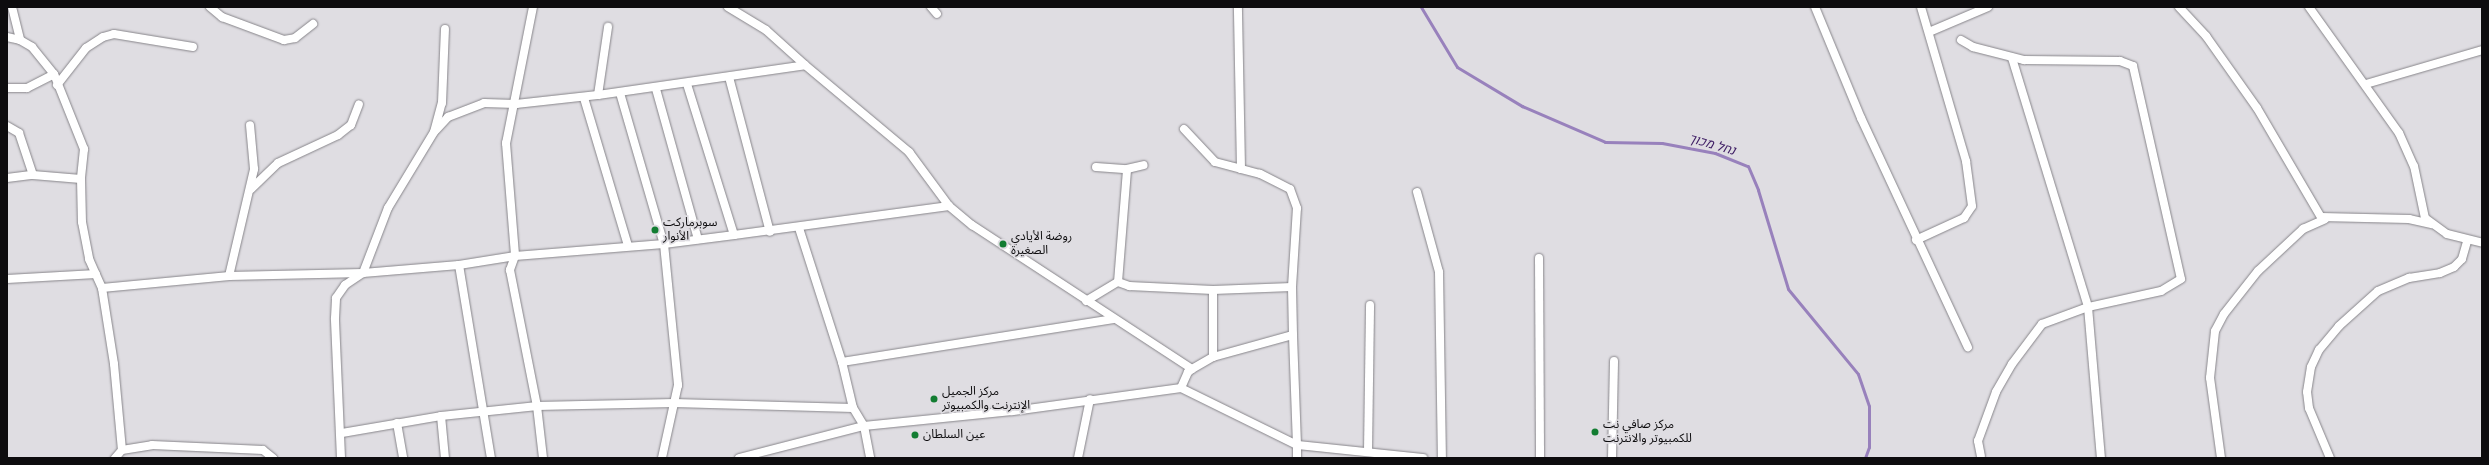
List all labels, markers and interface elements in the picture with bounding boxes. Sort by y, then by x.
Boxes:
water label: נחל מכוך [1687,131,1737,159]
place label: سوبرماركت الأنوار [663,216,717,244]
marker: سوبرماركت الأنوار [650,225,660,235]
place label: روضة الأيادي الصغيرة [1011,230,1072,258]
marker: روضة الأيادي الصغيرة [998,239,1008,249]
place label: مركز الجميل الإنترنت والكمبيوتر [942,385,1030,413]
marker: مركز الجميل الإنترنت والكمبيوتر [929,394,939,404]
place label: مركز صافي نت للكمبيوتر والانترنت [1603,418,1692,446]
marker: مركز صافي نت للكمبيوتر والانترنت [1590,427,1600,437]
place label: عين السلطان [923,428,985,442]
marker: عين السلطان [910,430,920,440]

